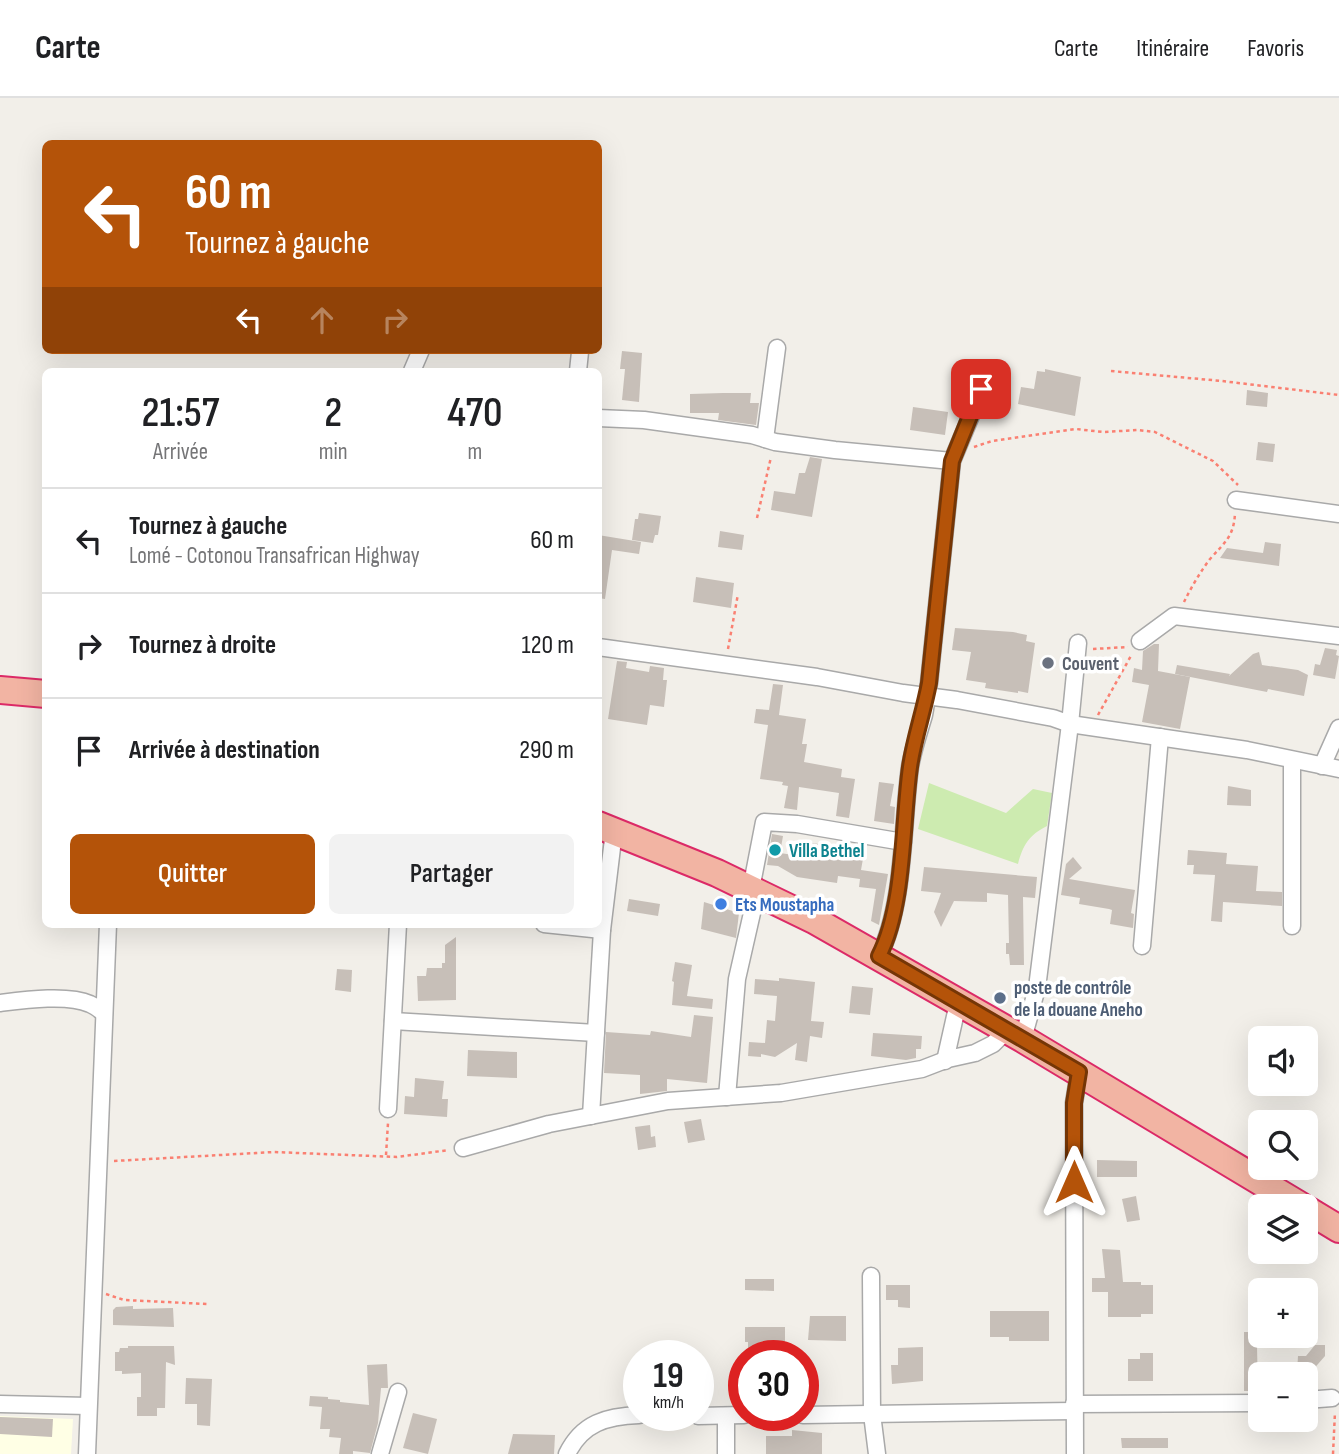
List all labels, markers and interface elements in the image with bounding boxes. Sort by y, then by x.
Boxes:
text: Carte [35,28,101,68]
text: Carte [1054,34,1098,63]
text: Itinéraire [1136,34,1209,63]
text: Favoris [1247,34,1304,63]
text: 60 m [185,164,272,223]
icon: left [70,168,161,259]
text: Tournez à gauche [185,224,370,263]
icon: left [230,301,268,339]
icon: ahead [303,301,341,339]
icon: right [376,301,414,339]
pin [951,359,1011,419]
icon: arrive [962,370,1000,408]
text: 21:57 [142,388,219,439]
text: 2 [324,388,342,439]
text: 470 [447,388,503,439]
text: Arrivée [153,438,208,466]
text: min [319,438,348,466]
text: m [467,438,482,466]
text: Tournez à gauche [129,511,287,542]
icon: left [70,522,108,560]
text: 60 m [530,525,574,556]
text: Lomé - Cotonou Transafrican Highway [129,542,420,570]
icon: right [70,627,108,665]
text: Tournez à droite [129,630,276,661]
text: 120 m [521,630,574,661]
place label: Couvent [1062,653,1119,676]
marker: Couvent [1040,655,1056,671]
icon: arrive [70,732,108,770]
text: Arrivée à destination [129,735,320,766]
text: 290 m [519,735,574,766]
button: Quitter [70,834,315,914]
button: Partager [329,834,574,914]
place label: Villa Bethel [789,840,864,863]
marker: Villa Bethel [767,842,783,858]
place label: Ets Moustapha [735,894,834,917]
marker: Ets Moustapha [713,896,729,912]
place label: poste de contrôle de la douane Aneho [1014,977,1143,1022]
marker: poste de contrôle de la douane Aneho [992,990,1008,1006]
map controls [1248,1026,1318,1432]
button: sound [1248,1026,1318,1096]
button: search [1248,1110,1318,1180]
position arrow [1037,1145,1111,1219]
button: layers [1248,1194,1318,1264]
button: + [1248,1278,1318,1348]
speed limit sign: 30 [728,1340,819,1431]
text: 19 [653,1355,684,1398]
button: − [1248,1362,1318,1432]
text: km/h [653,1392,684,1413]

